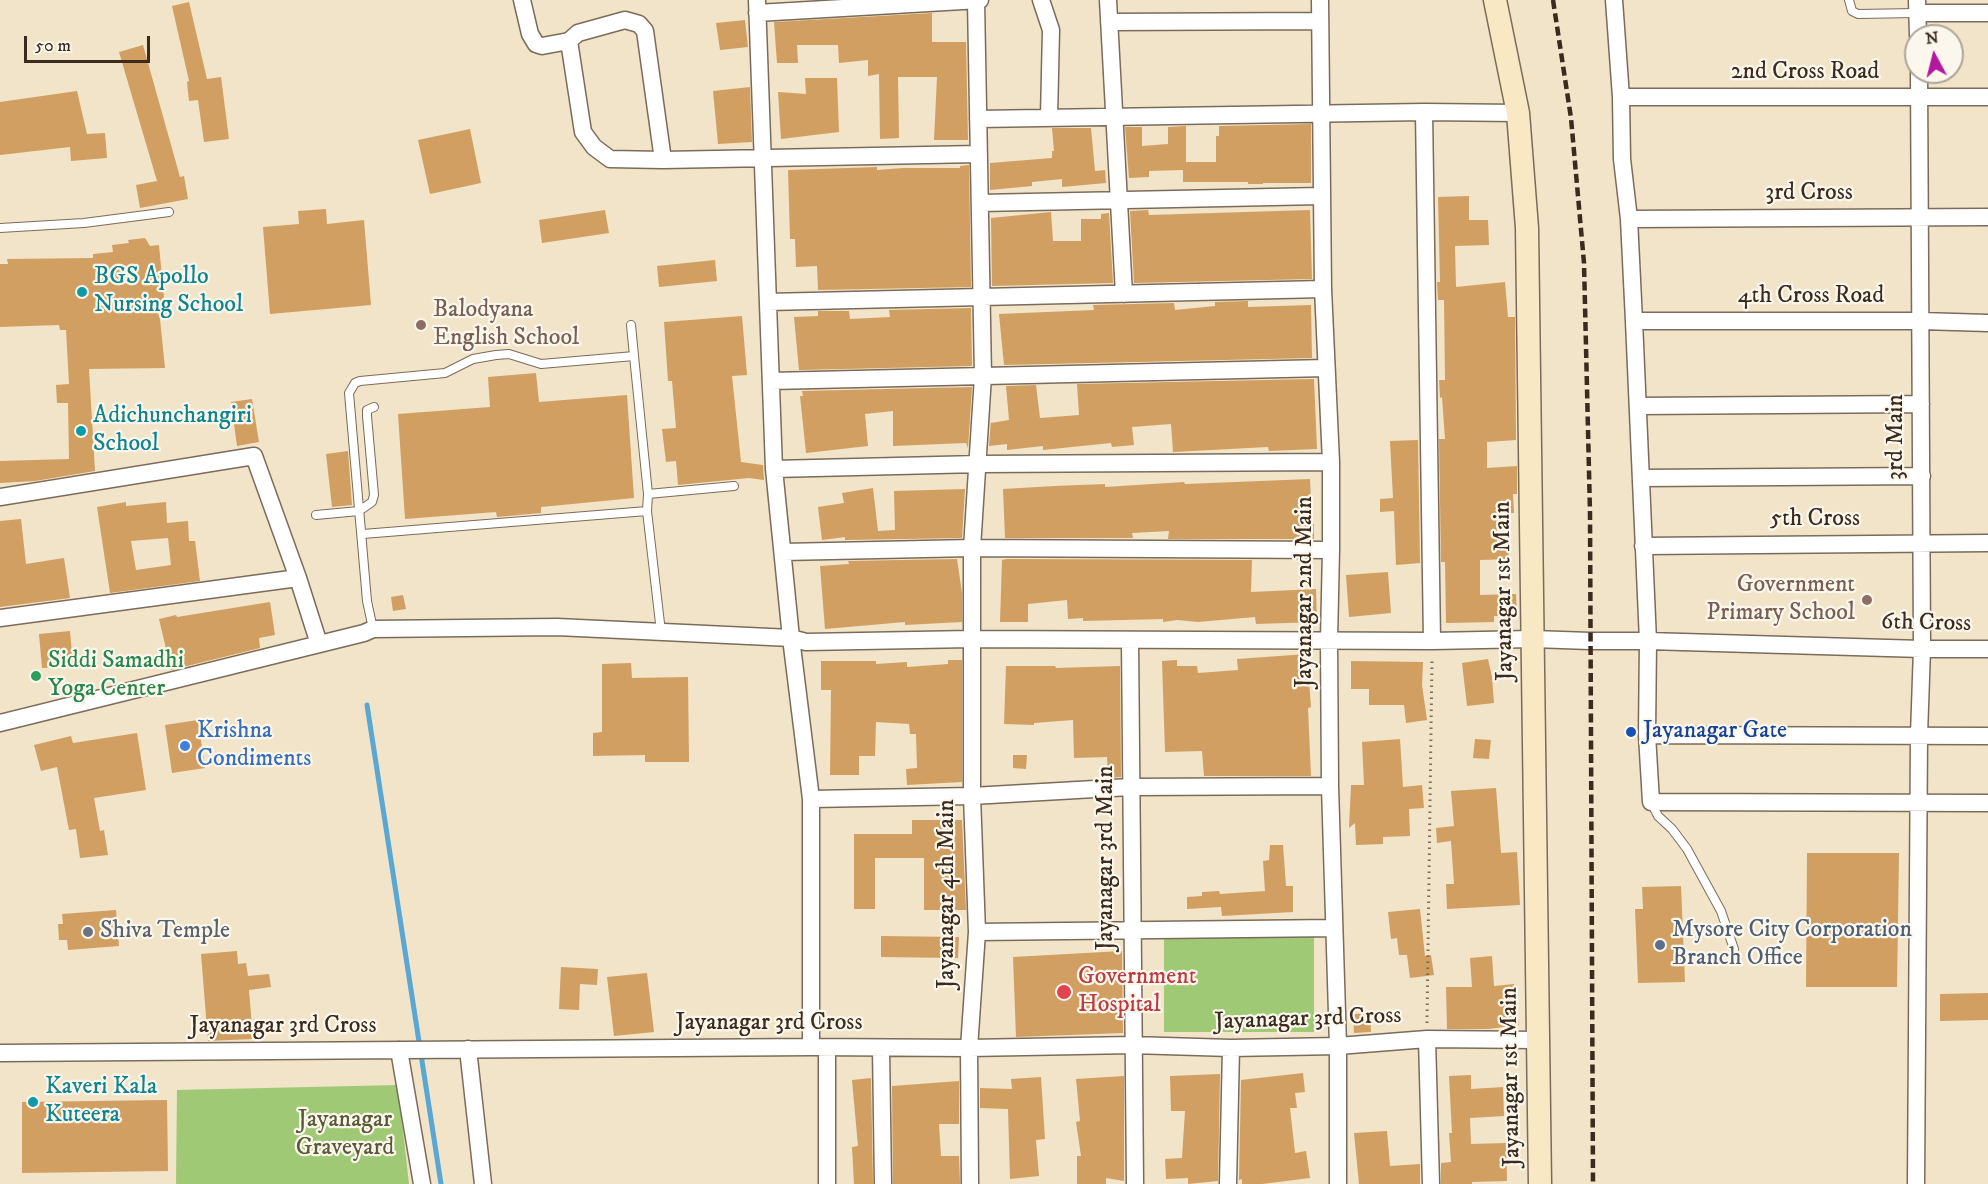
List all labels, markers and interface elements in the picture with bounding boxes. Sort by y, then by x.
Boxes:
scale bar [27,24,153,62]
north arrow [1904,24,1964,84]
text: N [1924,27,1940,49]
text: 50 m [35,35,71,57]
street label: 2nd Cross Road [1731,59,1879,87]
street label: 3rd Cross [1765,180,1853,208]
place label: BGS Apollo Nursing School [94,264,243,320]
street label: 4th Cross Road [1738,283,1884,311]
marker: BGS Apollo Nursing School [75,285,89,299]
place label: Balodyana English School [433,297,579,353]
marker: Balodyana English School [414,318,428,332]
street label: 3rd Main [1883,394,1911,480]
place label: Adichunchangiri School [93,403,252,459]
marker: Adichunchangiri School [74,424,88,438]
street label: Jayanagar 2nd Main [1292,496,1320,688]
street label: Jayanagar 1st Main [1489,501,1521,681]
street label: 5th Cross [1770,506,1860,534]
place label: Government Primary School [1706,572,1855,628]
marker: Government Primary School [1860,593,1874,607]
street label: 6th Cross [1881,609,1971,639]
place label: Siddi Samadhi Yoga Center [48,648,184,704]
marker: Siddi Samadhi Yoga Center [29,669,43,683]
place label: Krishna Condiments [197,718,311,774]
place label: Jayanagar Gate [1643,718,1787,746]
marker: Jayanagar Gate [1624,725,1638,739]
marker: Krishna Condiments [178,739,192,753]
street label: Jayanagar 3rd Main [1093,765,1121,951]
street label: Jayanagar 4th Main [934,799,962,989]
place label: Mysore City Corporation Branch Office [1672,917,1912,973]
place label: Shiva Temple [100,918,230,946]
marker: Shiva Temple [81,925,95,939]
marker: Mysore City Corporation Branch Office [1653,938,1667,952]
place label: Government Hospital [1078,964,1196,1020]
marker: Government Hospital [1055,983,1073,1001]
street label: Jayanagar 1st Main [1496,987,1528,1167]
street label: Jayanagar 3rd Cross [1214,1002,1402,1038]
street label: Jayanagar 3rd Cross [676,1010,862,1038]
street label: Jayanagar 3rd Cross [190,1013,376,1041]
place label: Kaveri Kala Kuteera [45,1074,157,1130]
marker: Kaveri Kala Kuteera [26,1095,40,1109]
park label: Jayanagar Graveyard [296,1107,394,1163]

